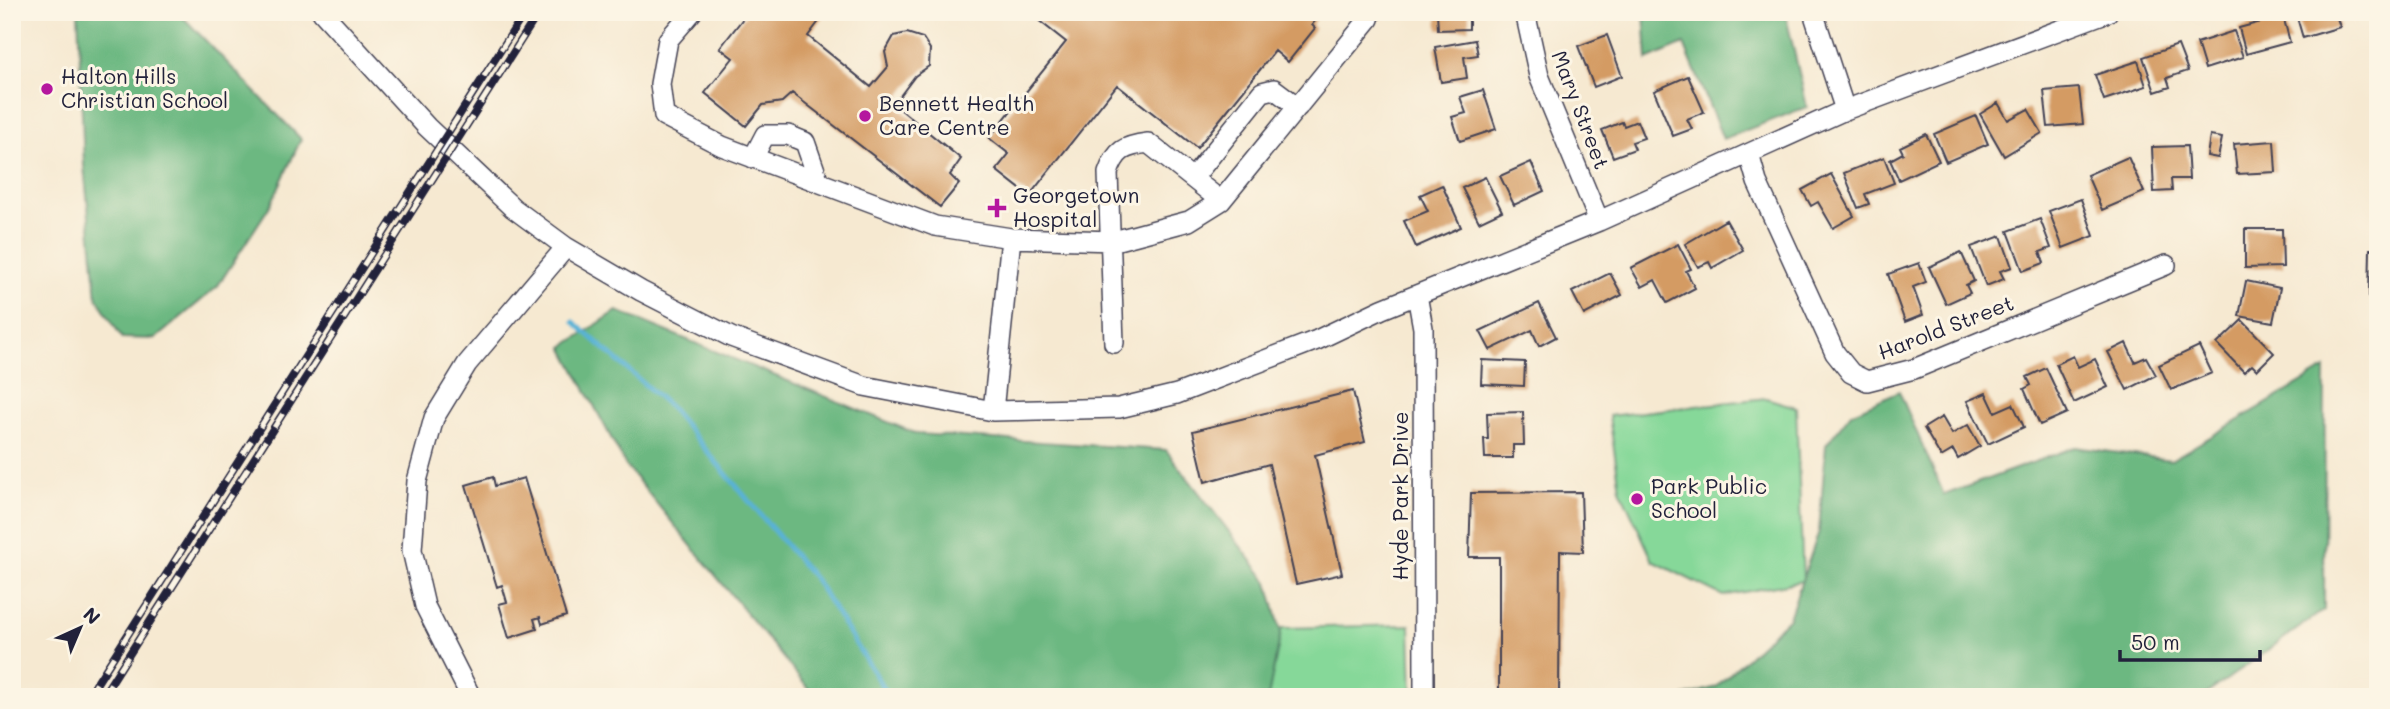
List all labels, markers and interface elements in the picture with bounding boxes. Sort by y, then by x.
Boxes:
street label: Mary Street [1546,46,1616,173]
place label: Halton Hills Christian School [61,62,228,113]
marker: Halton Hills Christian School [39,81,55,97]
place label: Bennett Health Care Centre [879,89,1034,140]
marker: Bennett Health Care Centre [857,108,873,124]
place label: Georgetown Hospital [1013,181,1139,232]
marker: Georgetown Hospital [987,198,1007,218]
street label: Harold Street [1874,288,2017,365]
street label: Hyde Park Drive [1386,412,1413,580]
place label: Park Public School [1651,472,1767,523]
marker: Park Public School [1629,491,1645,507]
north arrow [46,594,116,664]
text: N [78,601,106,629]
scale bar [2120,618,2260,662]
text: 50 m [2131,628,2180,655]

